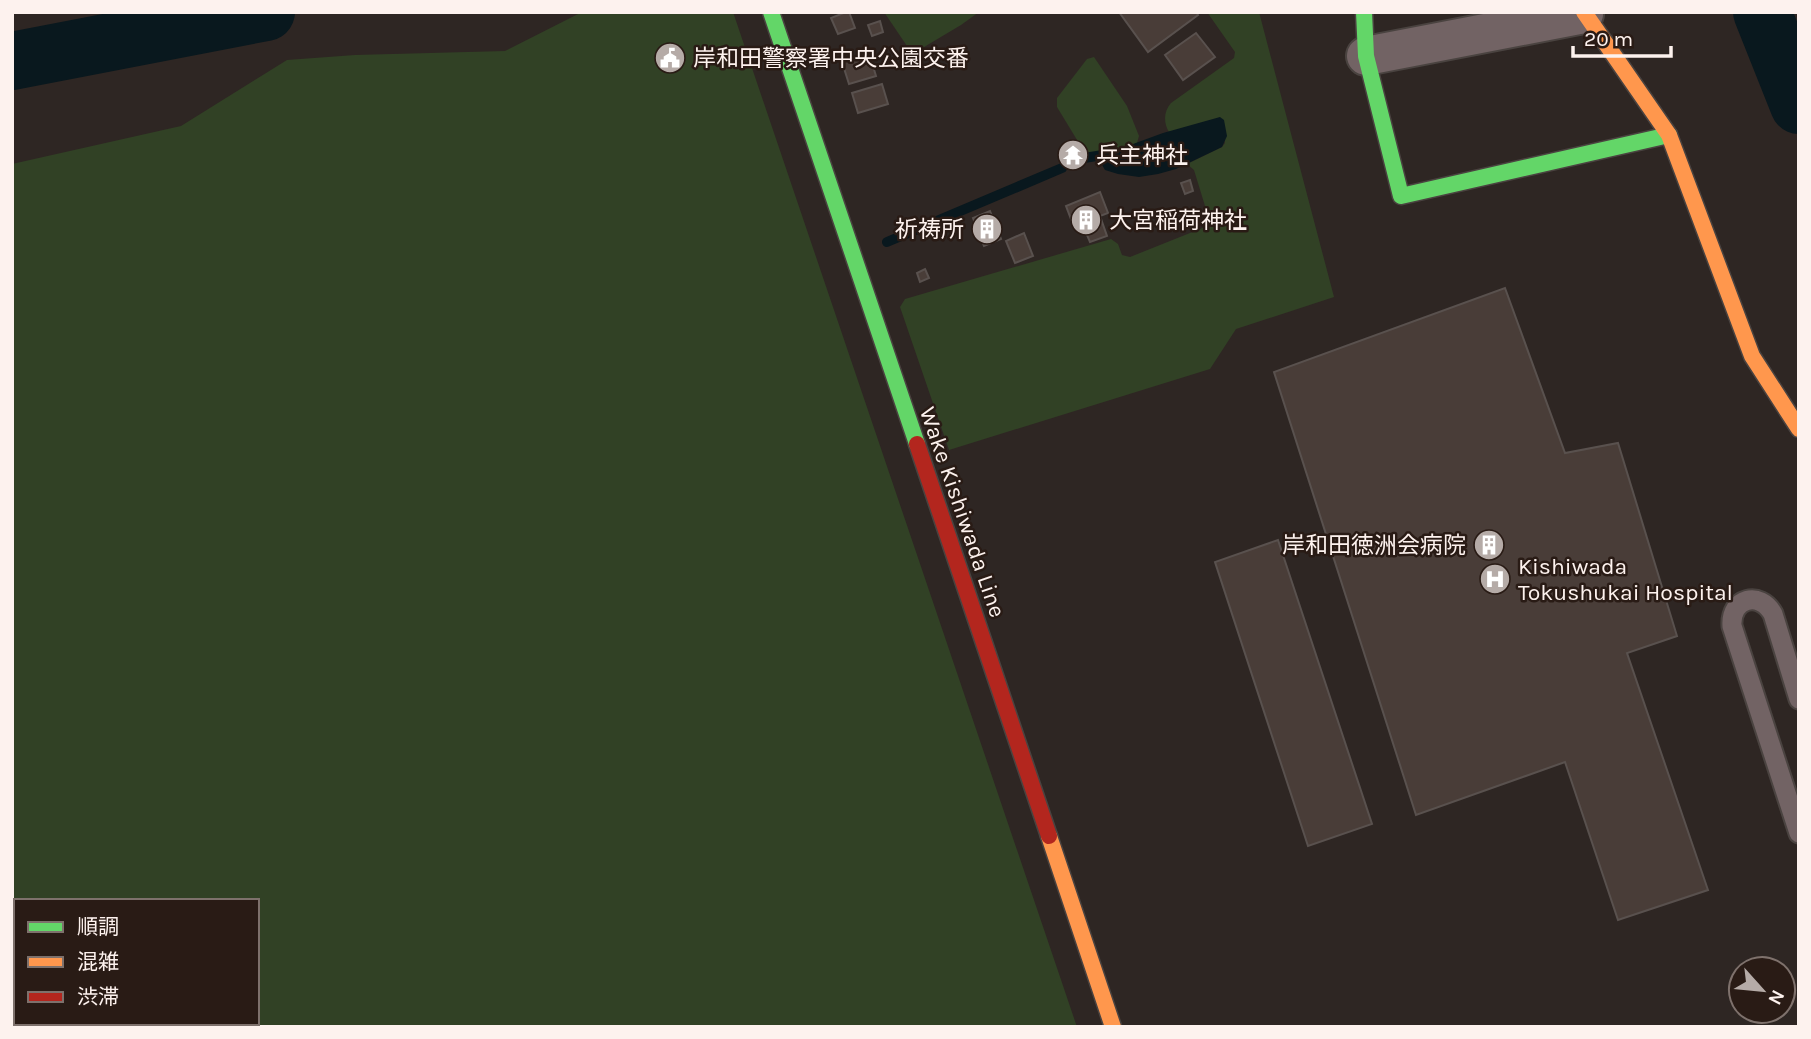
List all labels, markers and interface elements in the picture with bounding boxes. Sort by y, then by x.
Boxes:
scale bar [1573,14,1671,58]
text: 20 m [1584,27,1633,51]
public building icon: 岸和田警察署中央公園交番 [653,41,687,75]
place label: 岸和田警察署中央公園交番 [693,45,969,72]
temple icon: 兵主神社 [1056,138,1090,172]
place label: 兵主神社 [1096,142,1188,169]
building icon: 大宮稲荷神社 [1069,203,1103,237]
place label: 大宮稲荷神社 [1109,207,1247,234]
building icon: 祈祷所 [970,212,1004,246]
place label: 祈祷所 [895,216,964,243]
street label: Wake Kishiwada Line [914,403,1011,621]
building icon: 岸和田徳洲会病院 [1472,528,1506,562]
place label: 岸和田徳洲会病院 [1282,532,1466,559]
place label: Kishiwada Tokushukai Hospital [1518,553,1733,606]
hospital icon: Kishiwada Tokushukai Hospital [1478,562,1512,596]
legend [14,899,259,1025]
text: 順調 [77,915,119,939]
text: 混雑 [77,950,119,974]
north arrow [1727,955,1797,1025]
text: 渋滞 [77,985,119,1009]
text: N [1763,986,1789,1008]

